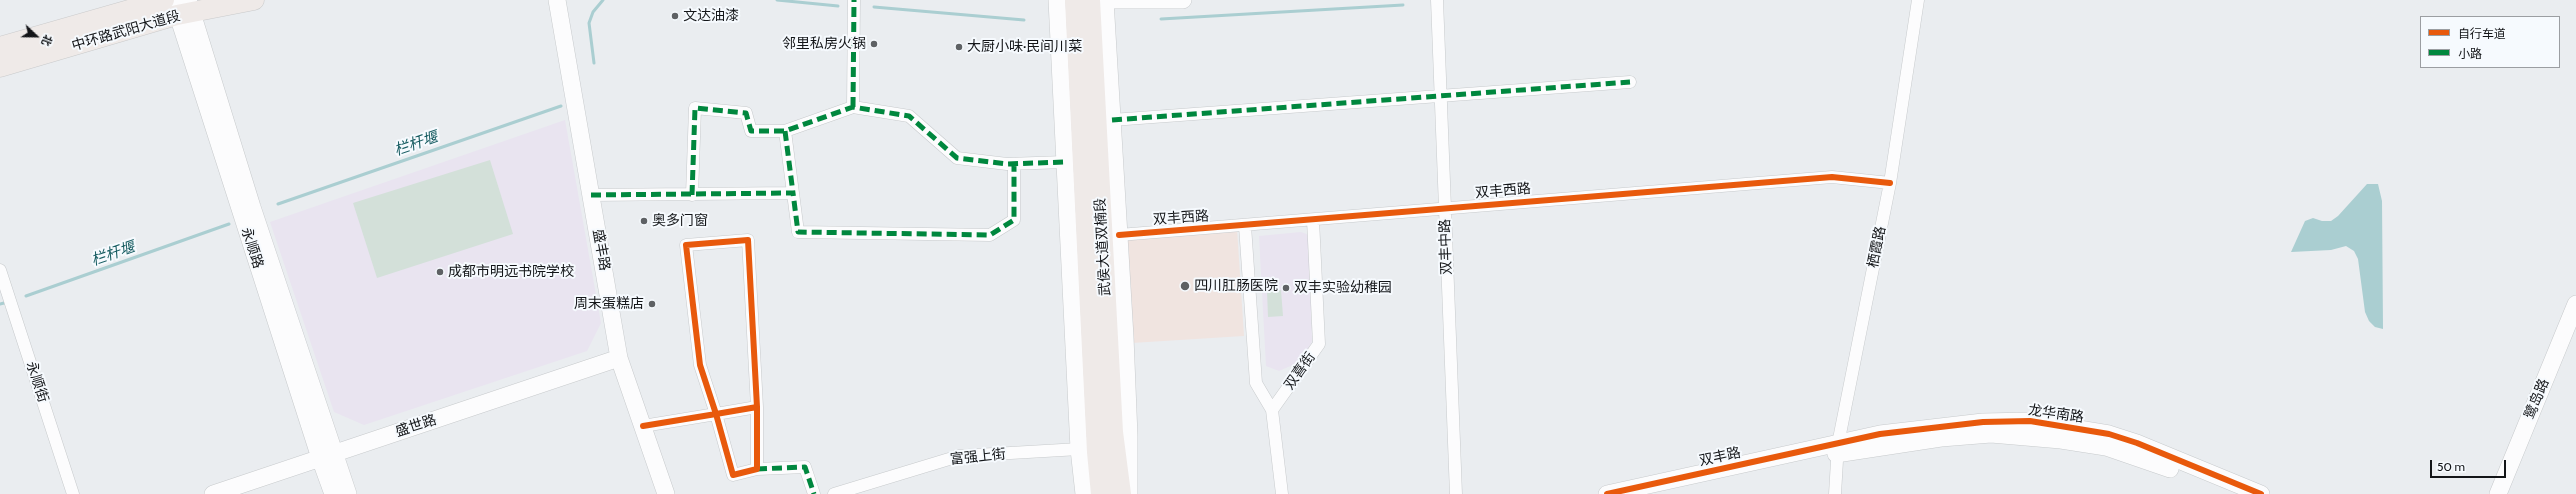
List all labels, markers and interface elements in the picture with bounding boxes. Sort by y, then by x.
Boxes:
street label: 中环路武阳大道段 [70,7,182,55]
place label: 文达油漆 [683,8,739,24]
marker: 文达油漆 [670,11,680,21]
north arrow [16,16,56,56]
legend [2420,16,2560,68]
text: 自行车道 [2458,26,2506,41]
text: 北 [39,33,56,48]
place label: 邻里私房火锅 [782,36,866,52]
marker: 邻里私房火锅 [869,39,879,49]
place label: 大厨小味·民间川菜 [967,39,1082,55]
marker: 大厨小味·民间川菜 [954,42,964,52]
text: 小路 [2458,46,2482,61]
water label: 栏杆堰 [392,128,440,160]
street label: 双丰西路 [1474,180,1532,202]
street label: 武侯大道双楠段 [1092,198,1114,296]
street label: 双丰西路 [1152,208,1210,228]
place label: 奥多门窗 [652,213,708,229]
marker: 奥多门窗 [639,216,649,226]
street label: 双丰中路 [1437,219,1455,275]
street label: 永顺路 [238,225,266,271]
street label: 栖霞路 [1865,225,1889,269]
street label: 盛丰路 [589,228,613,272]
water label: 栏杆堰 [89,238,137,270]
place label: 成都市明远书院学校 [448,264,574,280]
marker: 成都市明远书院学校 [435,267,445,277]
place label: 四川肛肠医院 [1194,278,1278,294]
marker: 四川肛肠医院 [1179,280,1191,292]
place label: 双丰实验幼稚园 [1294,280,1392,296]
marker: 双丰实验幼稚园 [1281,283,1291,293]
place label: 周末蛋糕店 [574,296,644,312]
marker: 周末蛋糕店 [647,299,657,309]
street label: 双喜街 [1281,349,1319,393]
street label: 永顺街 [23,359,51,405]
street label: 鹭岛路 [2521,376,2553,422]
street label: 龙华南路 [2027,402,2085,426]
street label: 盛世路 [393,412,439,440]
street label: 双丰路 [1698,444,1742,470]
street label: 富强上街 [949,446,1007,468]
scale bar [2432,452,2508,478]
text: 50 m [2437,459,2465,474]

